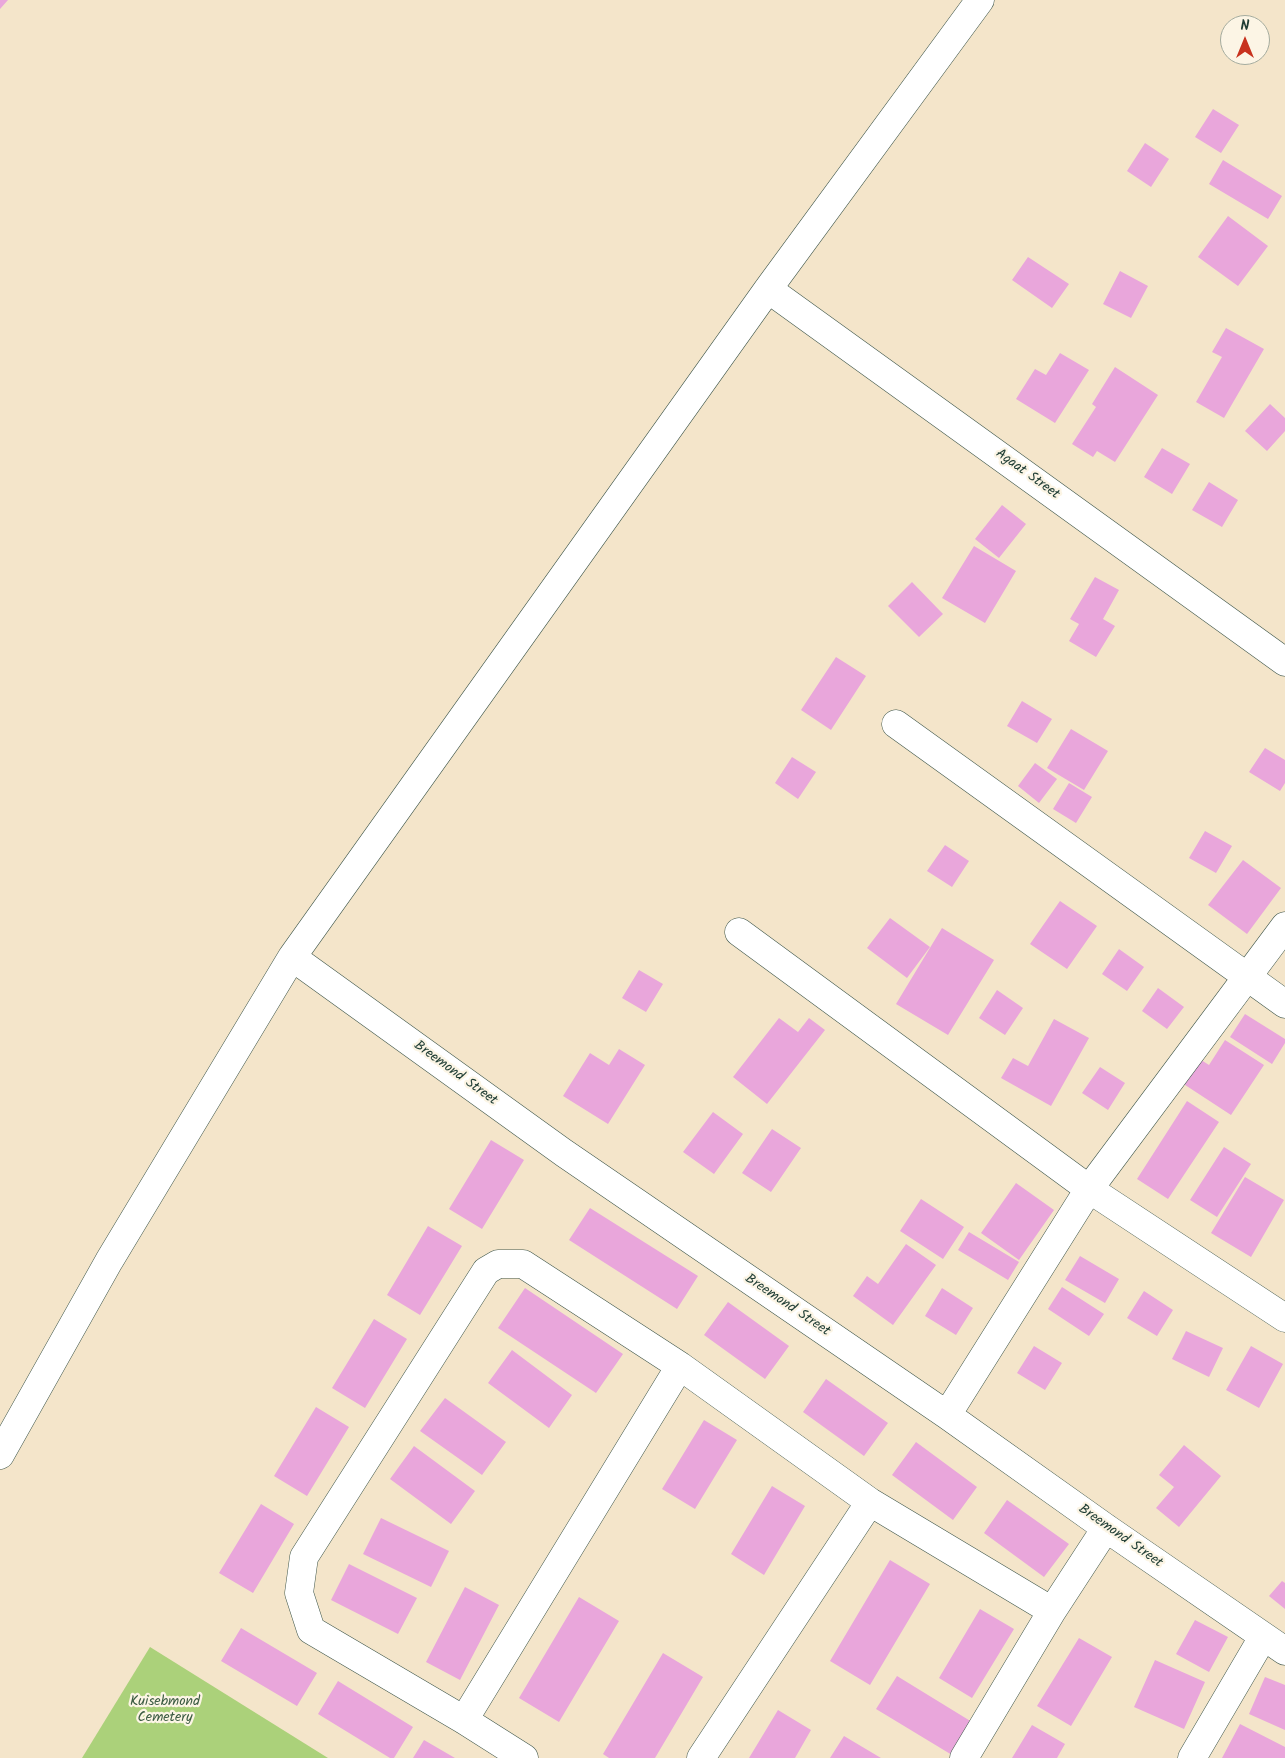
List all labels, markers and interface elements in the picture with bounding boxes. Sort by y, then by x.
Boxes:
north arrow [1220,15,1270,65]
text: N [1241,15,1249,37]
street label: Agaat Street [992,446,1062,504]
street label: Breemond Street [410,1038,500,1110]
street label: Breemond Street [741,1271,833,1341]
street label: Breemond Street [1075,1502,1165,1572]
park label: Kuisebmond Cemetery [130,1695,200,1728]

